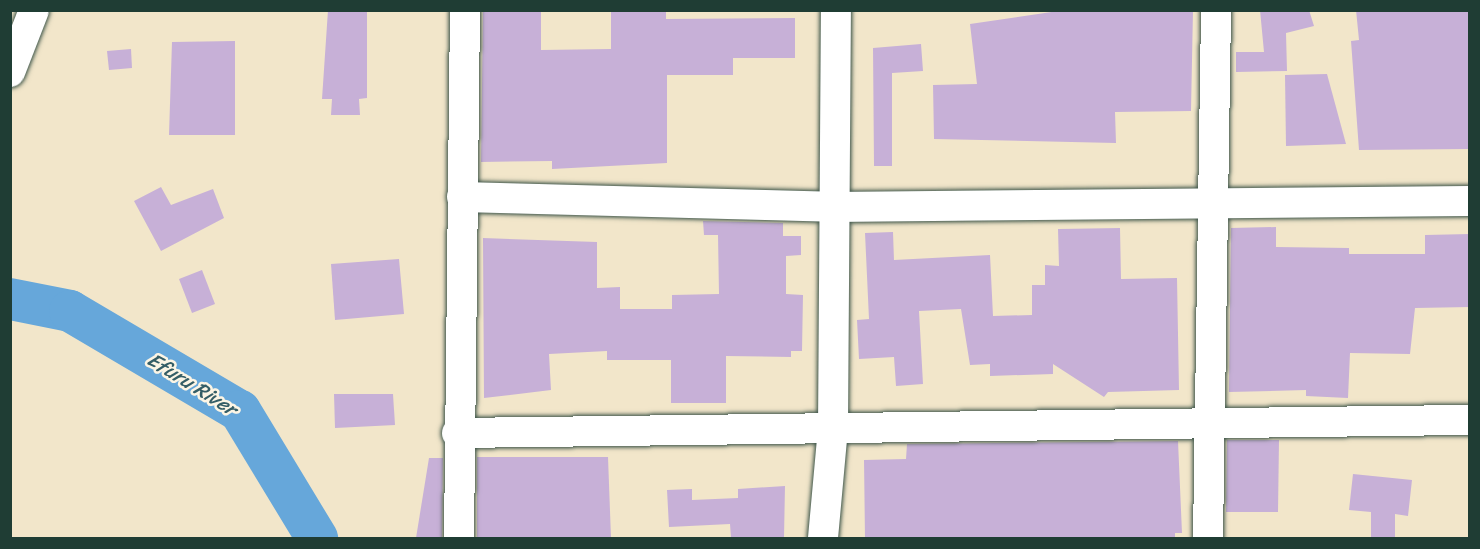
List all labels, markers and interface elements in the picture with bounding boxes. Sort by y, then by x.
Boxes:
water label: Efuru River [143,347,241,421]

